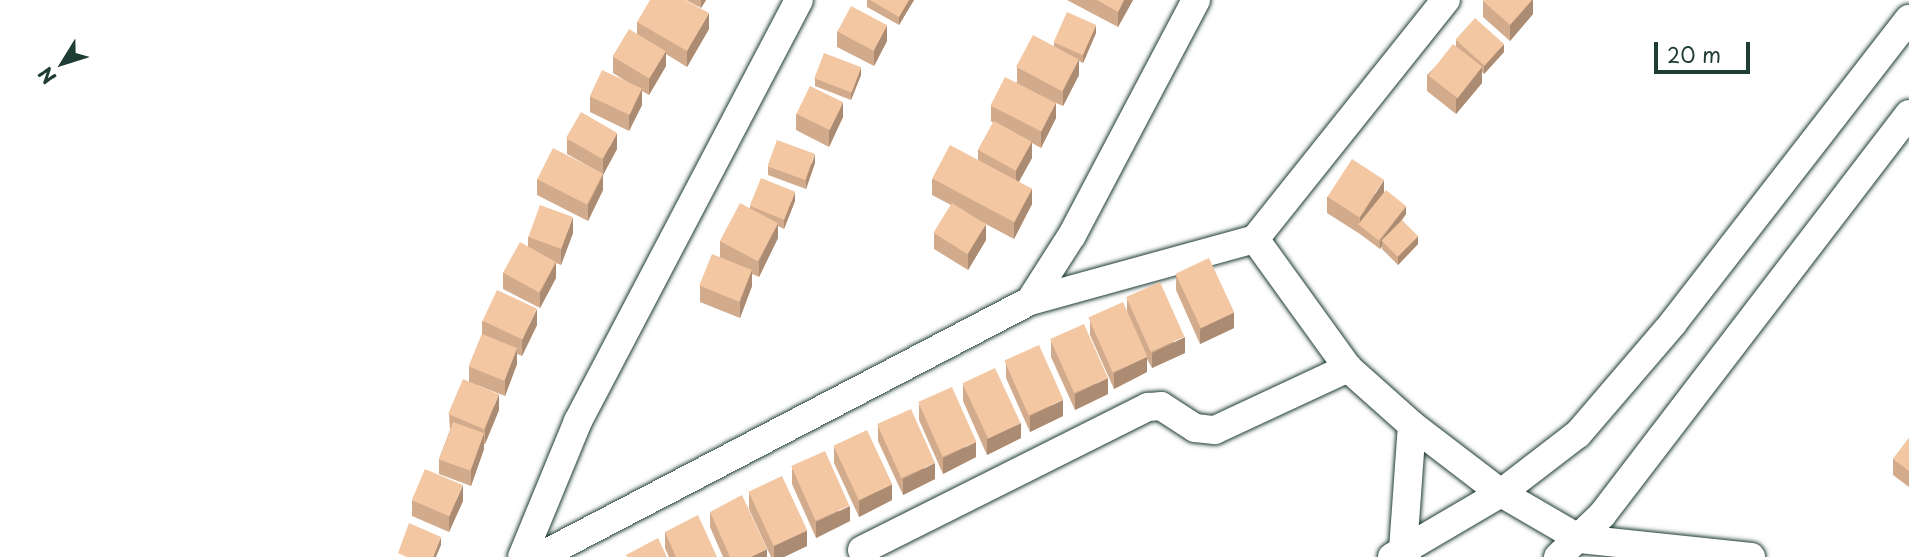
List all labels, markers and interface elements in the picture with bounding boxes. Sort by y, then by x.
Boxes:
north arrow [28,28,98,98]
scale bar [1657,28,1753,72]
text: 20 m [1667,38,1721,70]
text: N [31,61,62,90]

